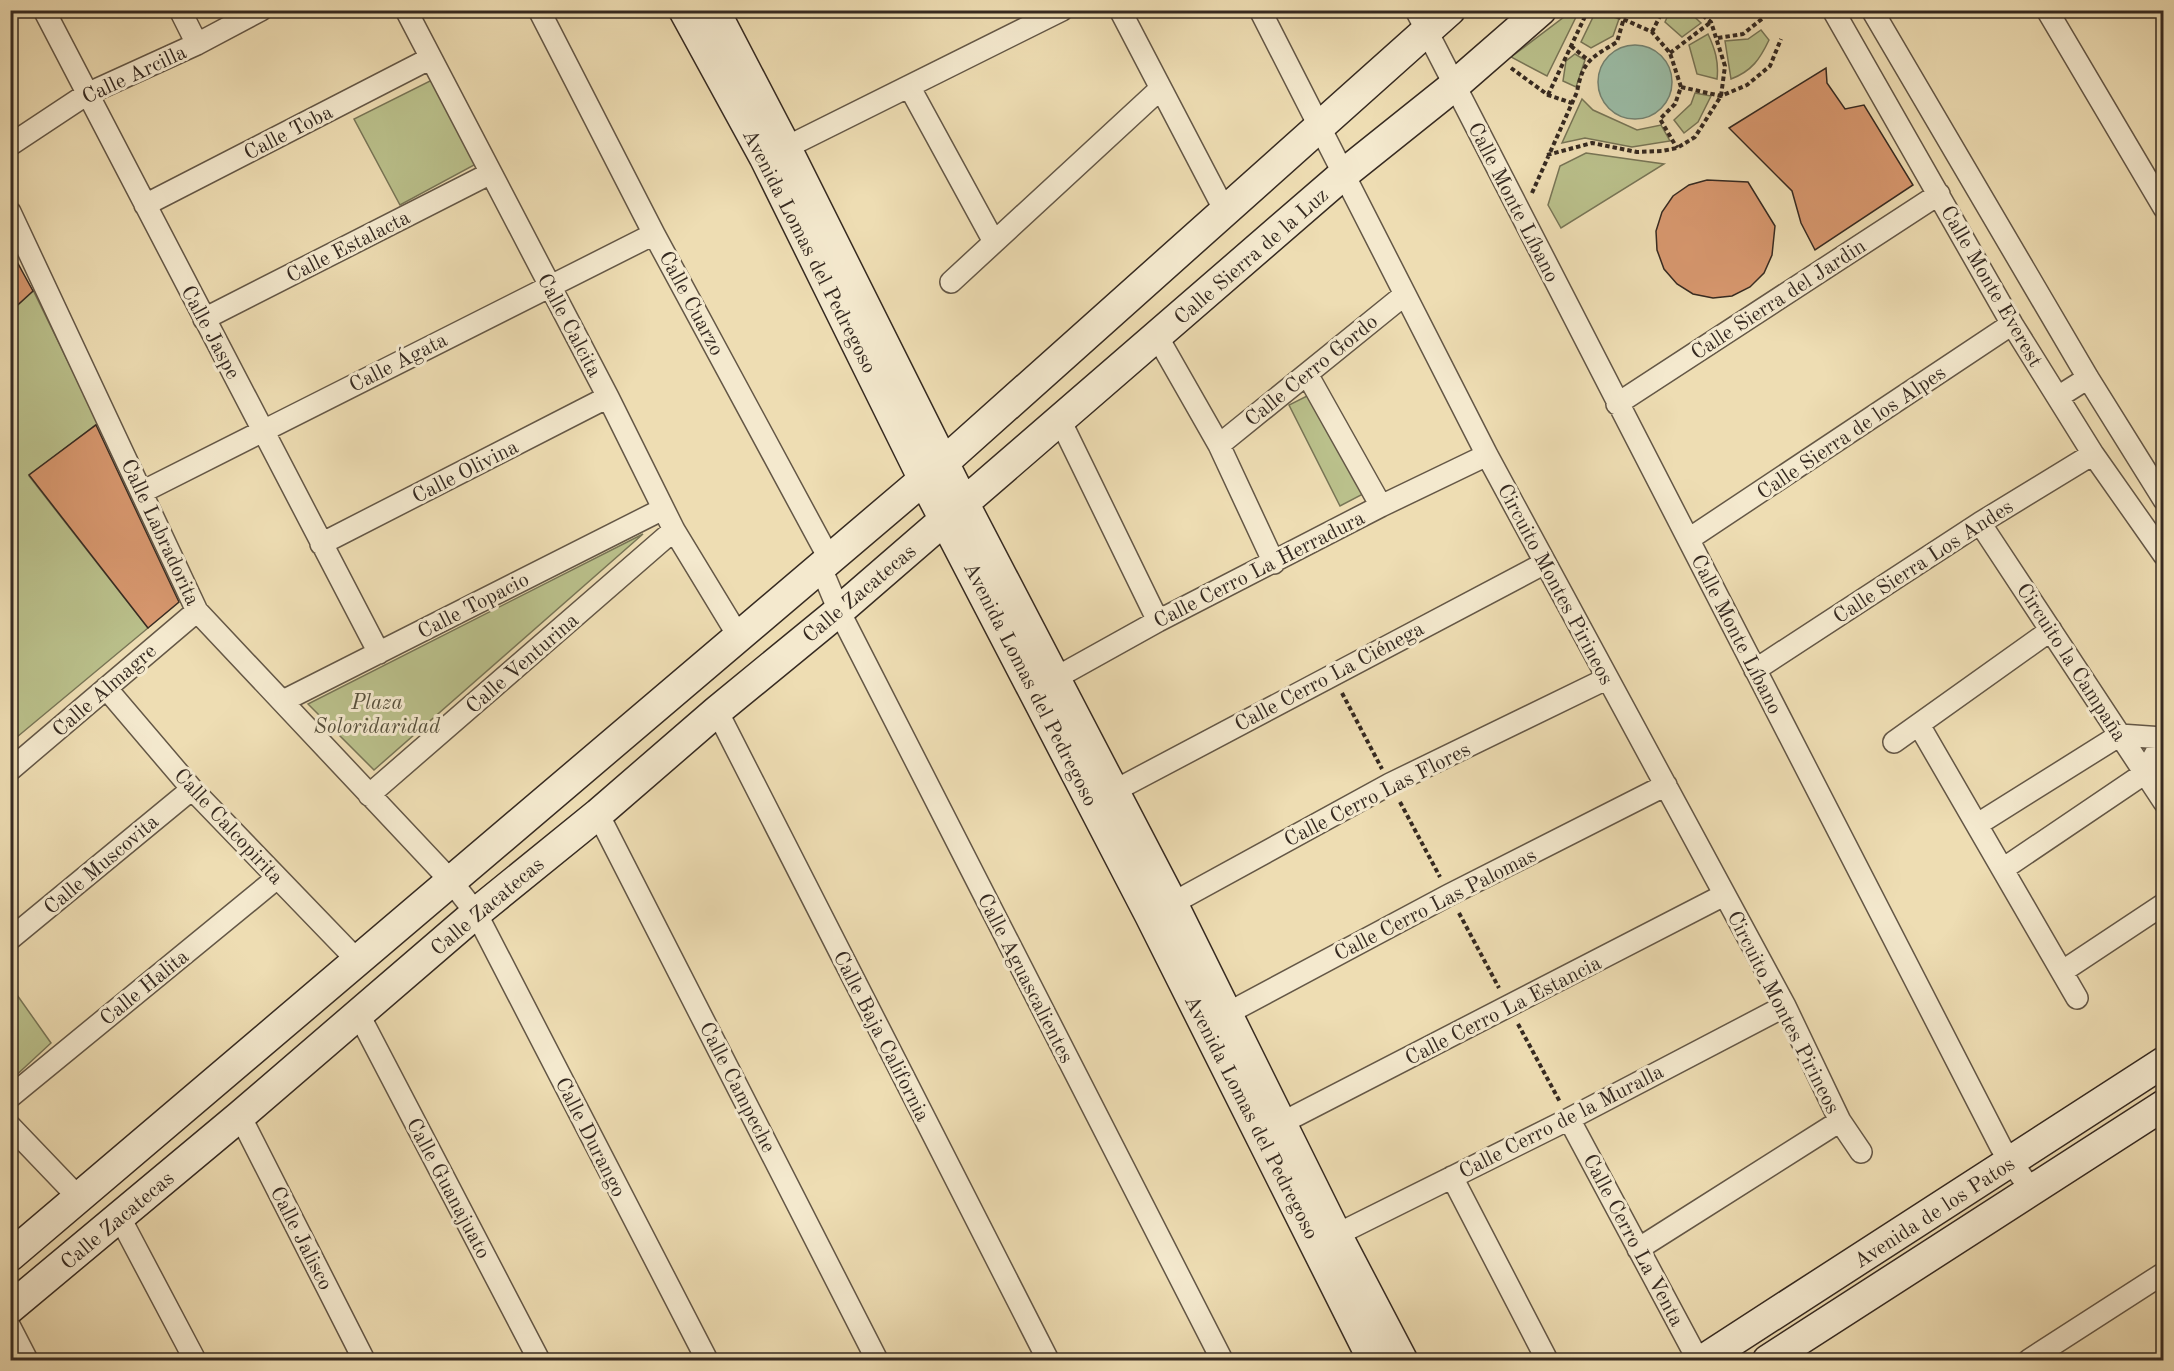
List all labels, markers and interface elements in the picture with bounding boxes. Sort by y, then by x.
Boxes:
street label: Calle Arcilla [79,42,190,109]
street label: Calle Toba [241,102,336,165]
street label: Calle Monte Líbano [1463,119,1562,286]
street label: Avenida Lomas del Pedregoso [738,126,879,377]
street label: Calle Sierra de la Luz [1171,185,1333,329]
street label: Calle Monte Everest [1936,202,2045,371]
street label: Calle Estalacta [284,207,414,287]
street label: Calle Sierra del Jardin [1688,236,1870,365]
street label: Calle Cuarzo [654,248,727,360]
street label: Calle Calcita [533,270,605,381]
street label: Calle Jaspe [176,282,243,383]
street label: Calle Cerro Gordo [1242,311,1382,431]
street label: Calle Ágata [345,326,451,397]
street label: Calle Sierra de los Alpes [1754,362,1950,504]
street label: Calle Olivina [409,437,522,508]
street label: Calle Labradorita [117,456,203,609]
street label: Circuito Montes Pirineos [1493,481,1617,689]
street label: Calle Sierra Los Andes [1830,496,2017,628]
street label: Calle Cerro La Herradura [1151,508,1369,633]
street label: Calle Zacatecas [799,541,921,647]
street label: Calle Monte Líbano [1686,551,1785,718]
street label: Avenida Lomas del Pedregoso [959,559,1100,810]
street label: Calle Topacio [415,569,533,643]
street label: Circuito la Campaña [2012,580,2130,746]
street label: Calle Venturina [463,610,583,718]
street label: Calle Cerro La Ciénega [1232,619,1428,736]
street label: Calle Almagre [49,641,161,742]
park label: Plaza Soloridaridad [314,693,441,738]
street label: Calle Cerro Las Flores [1281,739,1474,851]
street label: Calle Calcopirita [169,765,287,889]
street label: Calle Muscovita [41,811,163,919]
street label: Calle Cerro Las Palomas [1331,845,1540,966]
street label: Calle Zacatecas [427,854,549,960]
street label: Calle Aguascalientes [973,890,1077,1067]
street label: Circuito Montes Pirineos [1722,908,1843,1117]
street label: Calle Halita [97,946,193,1030]
street label: Calle Baja California [829,948,933,1125]
street label: Calle Cerro La Estancia [1402,953,1605,1070]
street label: Avenida Lomas del Pedregoso [1180,992,1321,1243]
street label: Calle Campeche [695,1019,779,1156]
street label: Calle Cerro de la Muralla [1456,1062,1667,1183]
street label: Calle Durango [551,1075,629,1201]
street label: Calle Guanajuato [402,1115,494,1262]
street label: Calle Cerro La Venta [1578,1151,1687,1330]
street label: Avenida de los Patos [1851,1154,2019,1273]
street label: Calle Zacatecas [57,1168,179,1274]
street label: Calle Jalisco [266,1184,336,1294]

